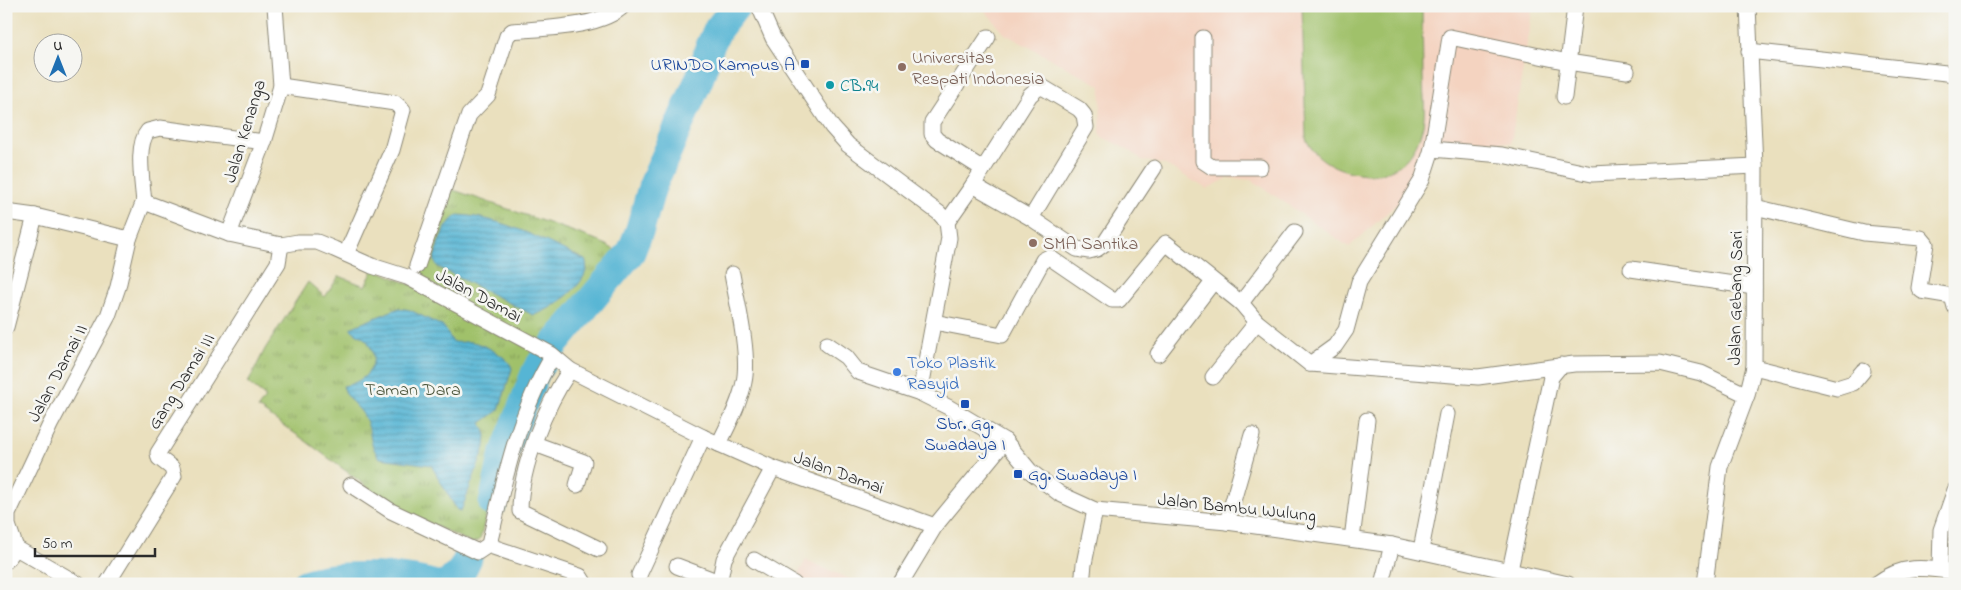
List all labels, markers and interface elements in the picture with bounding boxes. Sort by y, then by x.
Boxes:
north arrow [32,32,82,82]
text: U [54,36,63,57]
place label: Universitas Respati Indonesia [912,46,1044,93]
place label: URINDO Kampus A [651,53,795,79]
marker: URINDO Kampus A [799,58,811,70]
marker: Universitas Respati Indonesia [896,61,908,73]
place label: CB.94 [840,74,879,100]
street label: Jalan Kenanga [218,77,275,187]
marker: CB.94 [824,79,836,91]
street label: Jalan Gebang Sari [1723,230,1752,366]
place label: SMA Santika [1043,232,1138,258]
marker: SMA Santika [1027,237,1039,249]
street label: Jalan Damai [430,263,526,330]
street label: Jalan Damai II [22,320,95,427]
street label: Gang Damai III [143,329,224,436]
place label: Toko Plastik Rasyid [907,351,996,398]
marker: Toko Plastik Rasyid [891,366,903,378]
park label: Taman Dara [365,378,461,404]
marker: Sbr. Gg. Swadaya I [959,398,971,410]
place label: Sbr. Gg. Swadaya I [924,412,1006,459]
street label: Jalan Damai [789,446,887,502]
place label: Gg. Swadaya I [1028,463,1137,490]
marker: Gg. Swadaya I [1012,468,1024,480]
street label: Jalan Bambu Wulung [1156,488,1317,531]
scale bar [35,525,155,557]
text: 50 m [42,533,73,555]

